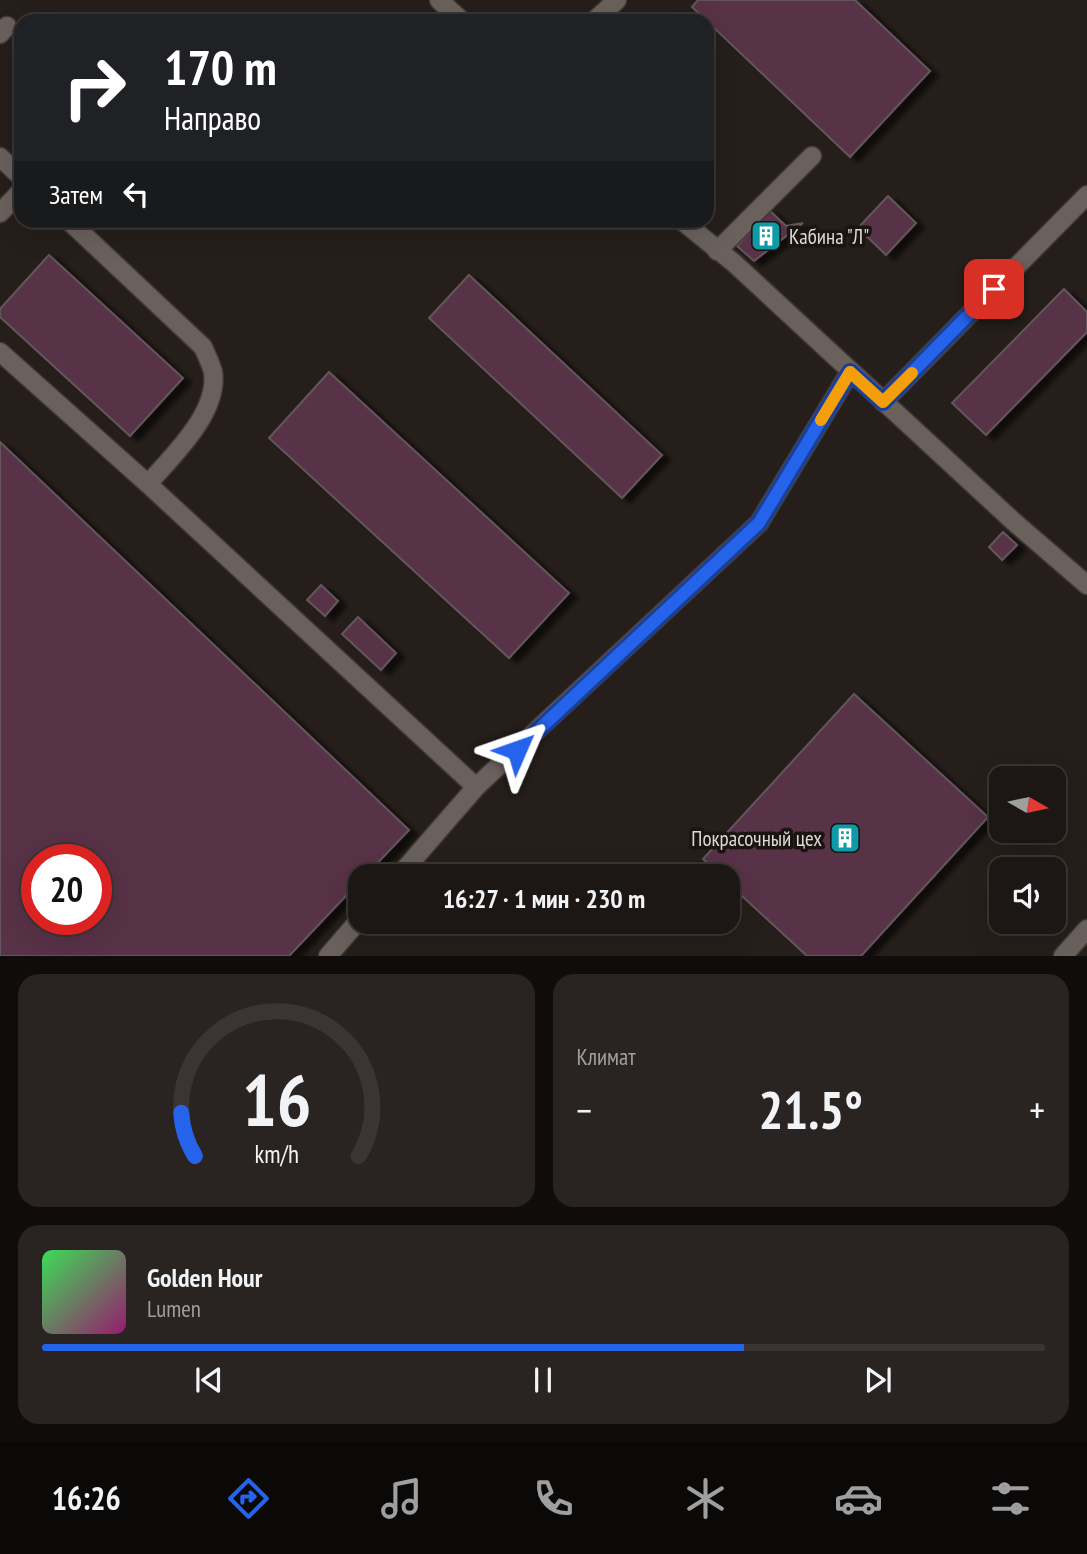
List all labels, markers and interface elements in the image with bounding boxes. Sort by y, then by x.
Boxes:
text: 170 m [164,35,277,99]
icon: right [49,42,140,133]
text: Направо [164,97,261,139]
icon: left [117,175,155,213]
text: Затем [49,178,103,211]
building icon: Кабина "Л" [749,219,783,253]
place label: Кабина "Л" [789,223,869,250]
pin [964,259,1024,319]
icon: arrive [975,270,1013,308]
position arrow [480,713,554,787]
north arrow [989,766,1066,844]
map controls [989,766,1066,934]
building icon: Покрасочный цех [828,821,862,855]
place label: Покрасочный цех [691,825,822,852]
speed limit sign: 20 [21,844,112,935]
button: sound [989,857,1066,934]
text: 16:27 · 1 мин · 230 m [443,882,645,915]
text: Климат [577,1042,636,1071]
text: 16 [241,1053,311,1147]
text: 21.5° [758,1076,863,1143]
text: − [577,1085,592,1134]
text: + [1029,1085,1045,1134]
text: km/h [254,1138,298,1170]
text: Golden Hour [147,1261,262,1294]
text: Lumen [147,1294,201,1323]
icon: previous [190,1361,228,1399]
icon: pause [524,1361,562,1399]
icon: next [859,1361,897,1399]
icon: directions [224,1474,273,1523]
icon: music [377,1474,426,1523]
icon: phone [529,1474,578,1523]
icon: climate [681,1474,730,1523]
icon: car [834,1474,883,1523]
icon: filters [986,1474,1035,1523]
text: 16:26 [52,1477,121,1519]

